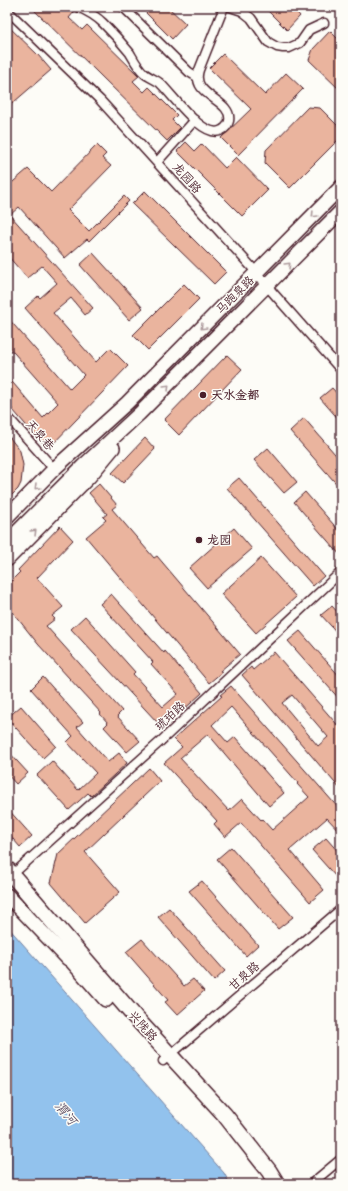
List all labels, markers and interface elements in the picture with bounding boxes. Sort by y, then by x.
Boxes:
street label: 龙园路 [170,160,204,196]
one-way arrow [311,210,319,218]
one-way arrow [283,262,291,270]
street label: 马跑泉路 [213,273,257,317]
one-way arrow [200,322,208,330]
one-way arrow [162,384,170,392]
place label: 天水金都 [211,388,259,402]
marker: 天水金都 [198,390,208,400]
street label: 天泉巷 [23,417,57,453]
one-way arrow [34,482,42,490]
one-way arrow [30,529,37,537]
place label: 龙园 [207,533,231,547]
marker: 龙园 [194,535,204,545]
street label: 琥珀路 [152,699,188,733]
street label: 甘泉路 [226,959,262,993]
street label: 兴陇路 [126,1008,160,1044]
water label: 渭河 [52,1098,81,1129]

